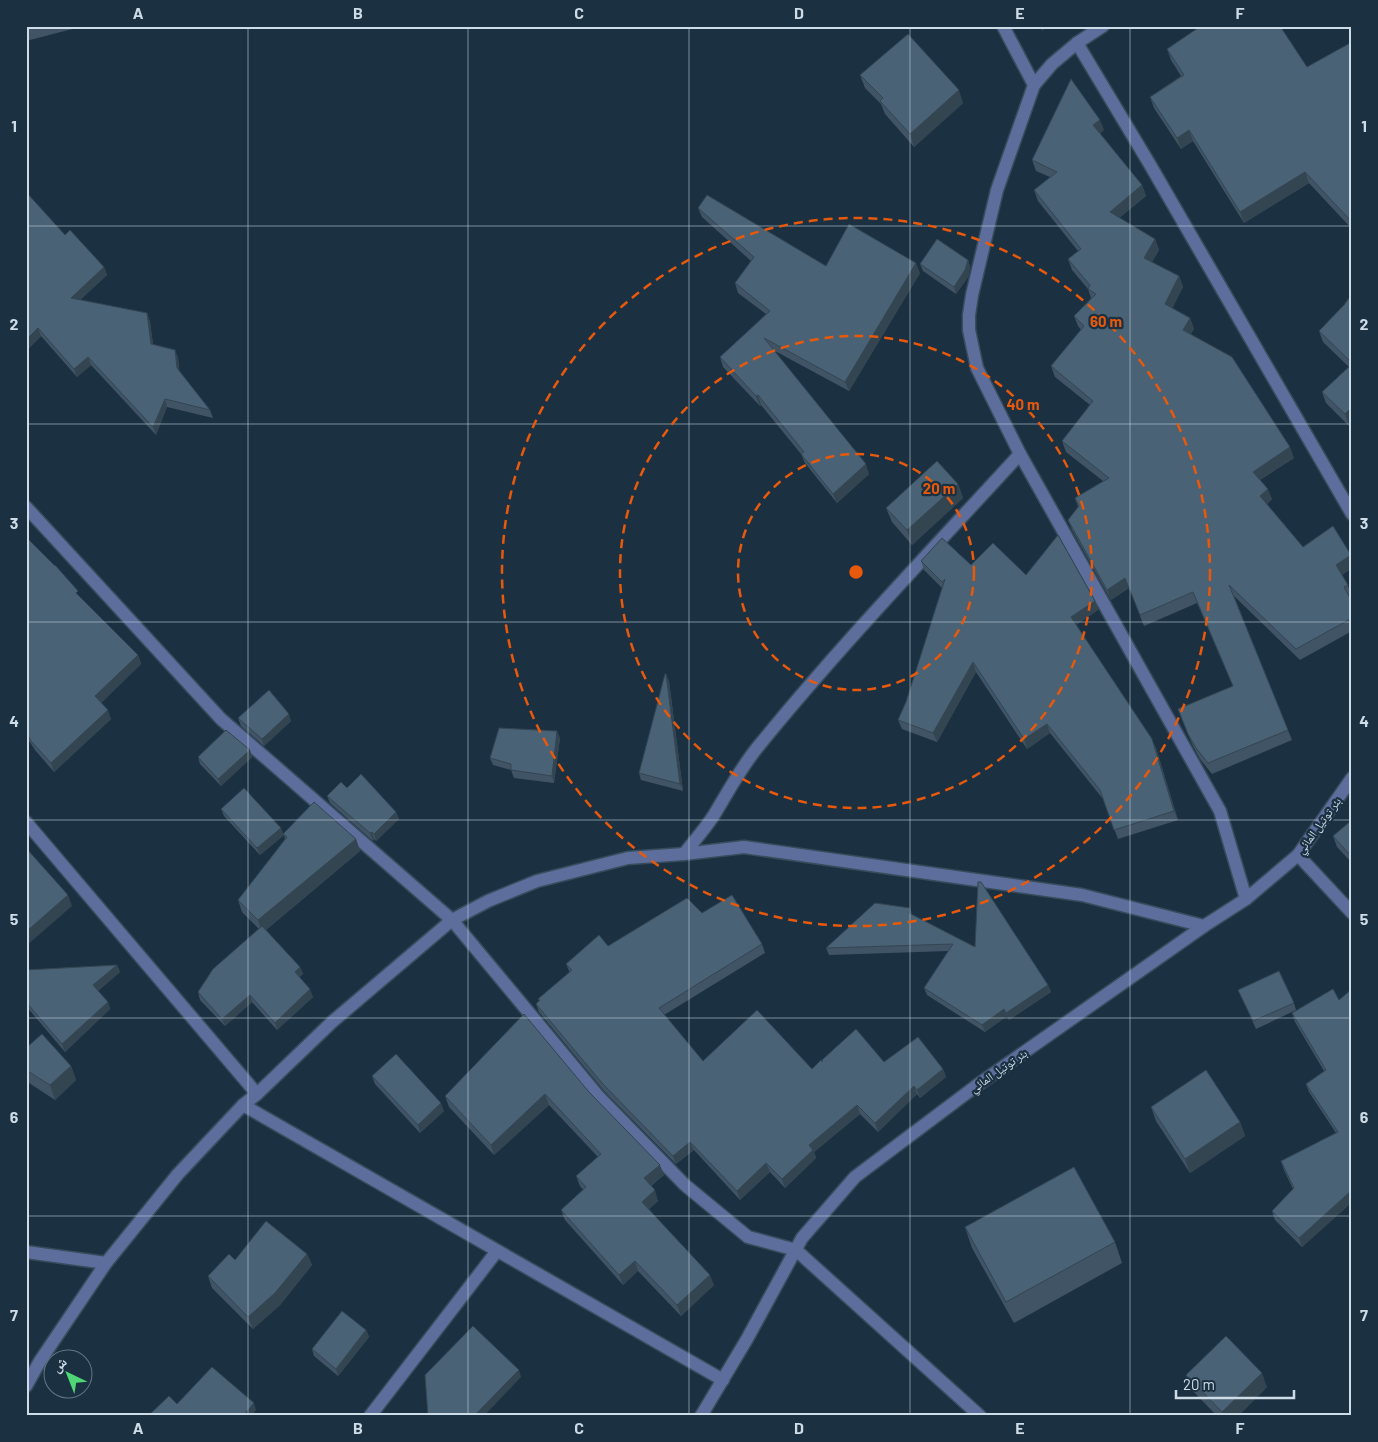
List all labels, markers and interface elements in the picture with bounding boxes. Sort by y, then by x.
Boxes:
text: A [133,3,144,22]
text: B [353,3,363,22]
text: C [574,3,584,22]
text: D [794,3,804,22]
text: E [1015,3,1025,22]
text: F [1236,3,1245,22]
text: 1 [11,116,17,135]
text: 1 [1361,116,1367,135]
text: 60 m [1090,312,1122,330]
text: 2 [10,314,19,333]
text: 2 [1360,314,1369,333]
text: 40 m [1006,395,1040,413]
text: 20 m [923,479,955,497]
text: 3 [10,513,18,532]
text: 3 [1360,513,1368,532]
centre of rings [847,563,865,581]
text: 4 [9,711,19,730]
text: 4 [1359,711,1369,730]
street label: بئر توتيل المائي [1293,794,1347,858]
text: 5 [10,909,19,928]
text: 5 [1360,909,1369,928]
street label: بئر توتيل المائي [967,1045,1032,1098]
text: 6 [10,1107,19,1126]
text: 6 [1360,1107,1369,1126]
text: 7 [10,1305,18,1324]
text: 7 [1360,1305,1368,1324]
north arrow [42,1350,92,1400]
text: ش [48,1353,71,1376]
scale bar [1176,1367,1293,1399]
text: 20 m [1183,1375,1215,1393]
text: A [133,1418,144,1437]
text: B [353,1418,363,1437]
text: C [574,1418,584,1437]
text: D [794,1418,804,1437]
text: E [1015,1418,1025,1437]
text: F [1236,1418,1245,1437]

